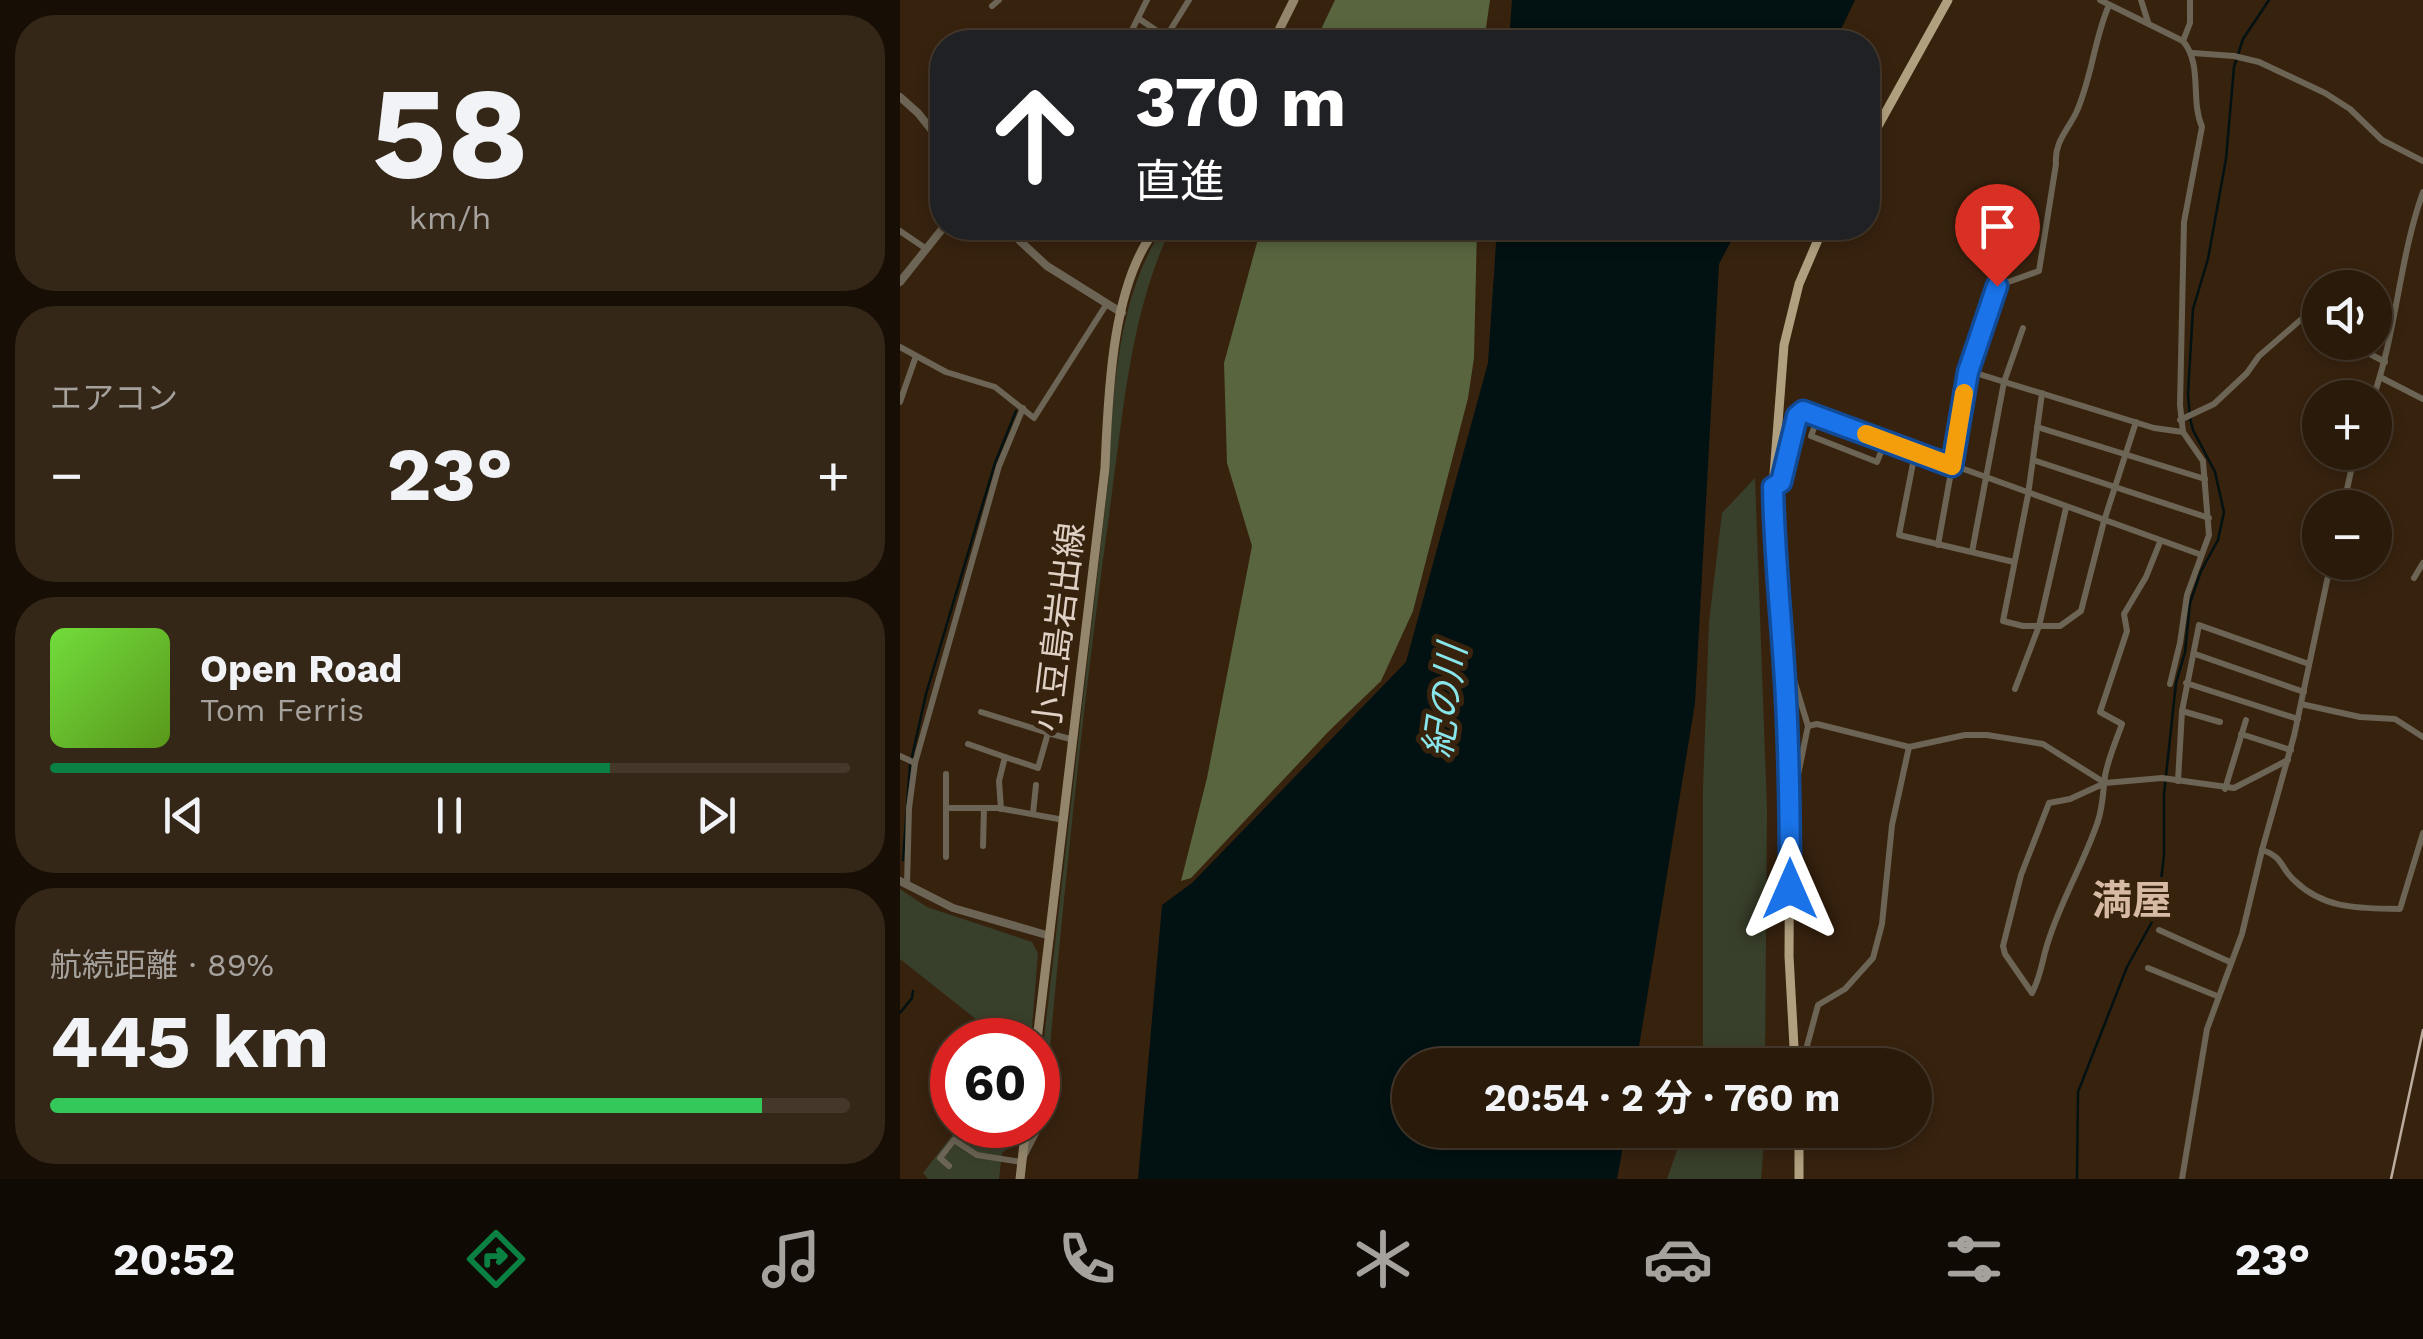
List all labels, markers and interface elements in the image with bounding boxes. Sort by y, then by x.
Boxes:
text: 58 [371,57,529,210]
text: 370 m [1135,61,1346,143]
icon: ahead [970,70,1100,200]
text: 直進 [1135,155,1225,208]
pin [1955,184,2040,287]
text: km/h [409,199,491,237]
icon: arrive [1970,199,2025,254]
map controls [2302,270,2392,580]
button: sound [2302,270,2392,360]
text: エアコン [50,379,178,417]
button: + [2302,380,2392,470]
text: 23° [387,430,513,518]
text: − [50,443,83,507]
text: + [817,443,850,507]
button: − [2302,490,2392,580]
street label: 小豆島岩出線 [1025,520,1093,734]
water label: 紀の川 [1415,638,1475,761]
text: Open Road [200,647,402,691]
text: Tom Ferris [200,691,364,729]
icon: previous [156,788,211,843]
icon: pause [422,788,477,843]
icon: next [689,788,744,843]
position arrow [1738,837,1842,941]
district label: 満屋 [2092,877,2172,924]
text: 航続距離 · 89% [50,946,274,984]
text: 445 km [50,997,329,1085]
speed limit sign: 60 [930,1018,1060,1148]
text: 20:54 · 2 分 · 760 m [1484,1076,1840,1120]
icon: directions [461,1224,531,1294]
icon: music [756,1224,826,1294]
icon: phone [1052,1224,1122,1294]
icon: climate [1348,1224,1418,1294]
icon: car [1643,1224,1713,1294]
icon: filters [1939,1224,2009,1294]
text: 20:52 [113,1233,235,1286]
text: 23° [2234,1233,2310,1286]

